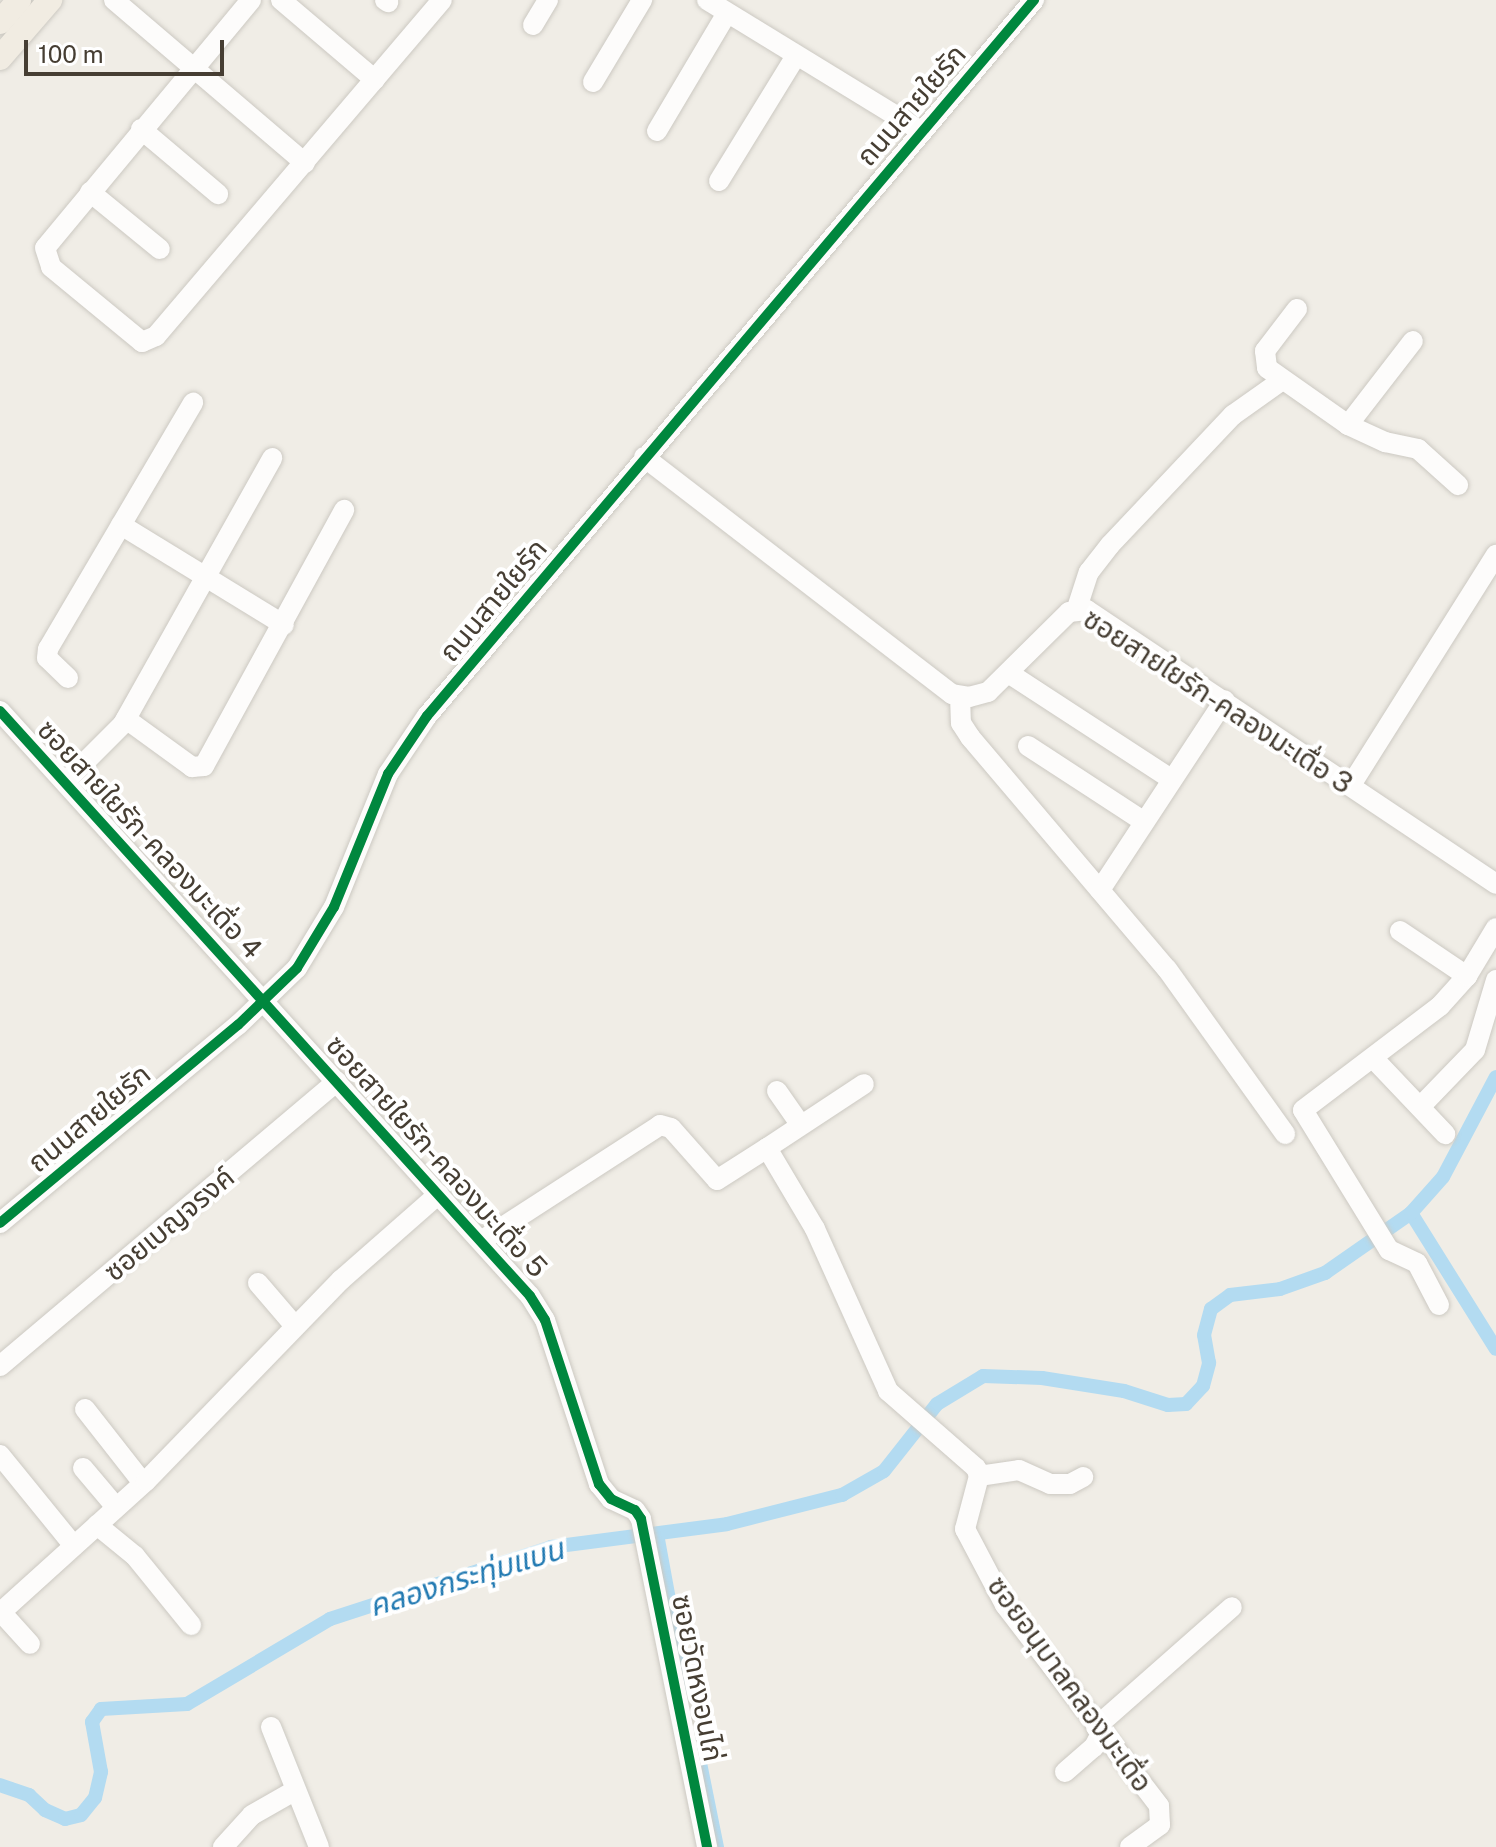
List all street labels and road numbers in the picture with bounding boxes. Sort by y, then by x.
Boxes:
street label: ถนนสายใยรัก [849,38,973,172]
street label: ถนนสายใยรัก [432,532,554,668]
street label: ซอยสายใยรัก-คลองมะเดื่อ 3 [1077,601,1359,801]
street label: ซอยสายใยรัก-คลองมะเดื่อ 4 [31,713,269,965]
street label: ซอยสายใยรัก-คลองมะเดื่อ 5 [319,1028,555,1284]
street label: ถนนสายใยรัก [21,1057,157,1179]
street label: ซอยเบญจรงค์ [97,1160,241,1288]
street label: ซอยอนุบาลคลองมะเดื่อ [981,1570,1159,1798]
street label: ซอยวัดหงอนไก่ [665,1592,731,1764]

